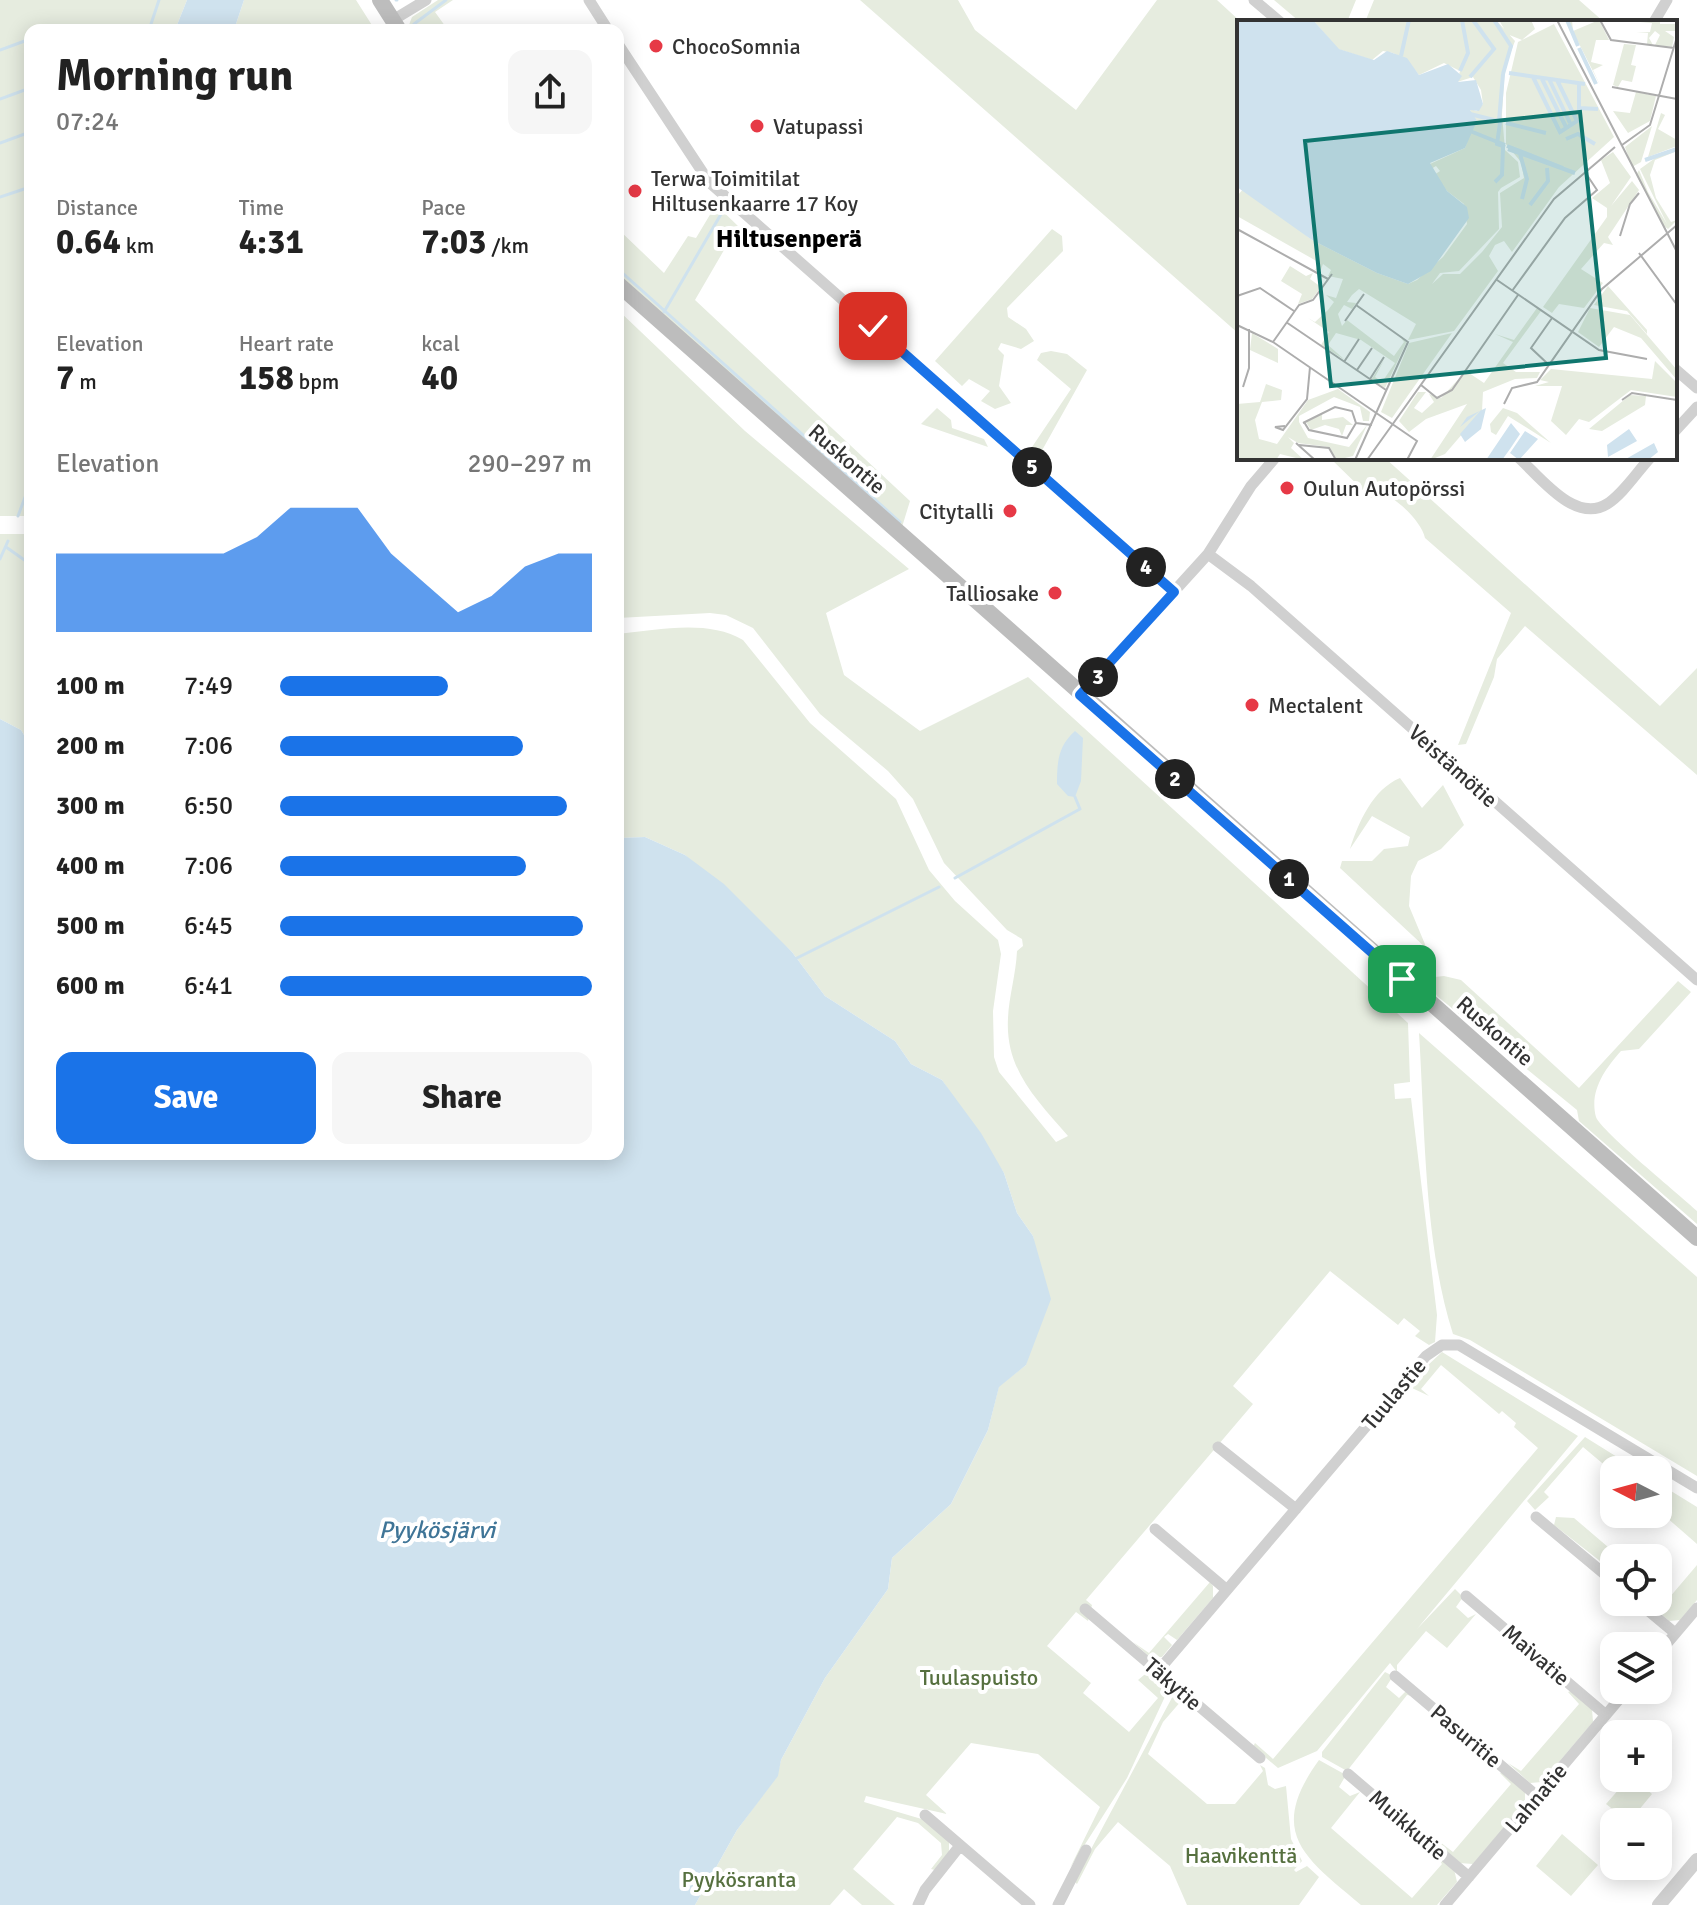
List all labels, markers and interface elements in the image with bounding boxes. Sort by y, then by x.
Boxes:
inset map [1237,20,1677,460]
place label: ChocoSomnia [672,33,801,60]
marker: ChocoSomnia [647,37,665,55]
text: Morning run [56,49,293,103]
button: share [508,50,592,134]
text: 07:24 [56,106,119,138]
place label: Vatupassi [773,113,864,140]
marker: Vatupassi [748,117,766,135]
place label: Terwa Toimitilat Hiltusenkaarre 17 Koy [651,165,859,217]
marker: Terwa Toimitilat Hiltusenkaarre 17 Koy [626,182,644,200]
text: Distance [56,194,138,221]
text: Time [239,194,284,221]
text: Pace [421,194,466,221]
text: 0.64 [56,221,121,263]
text: 4:31 [239,221,304,263]
text: 7:03 [421,221,486,263]
district label: Hiltusenperä [716,223,862,255]
text: km [121,232,154,259]
text: /km [486,232,529,259]
pin [839,292,907,360]
icon: check [851,304,895,348]
text: Elevation [56,330,144,357]
text: Heart rate [239,330,334,357]
text: kcal [421,330,460,357]
text: 7 [56,357,74,399]
text: 158 [239,357,294,399]
text: 40 [421,357,458,399]
text: m [74,368,97,395]
text: bpm [294,368,339,395]
street label: Ruskontie [803,418,891,500]
pin: 5 [1012,447,1052,487]
text: Elevation [56,448,160,480]
text: 290–297 m [468,448,592,480]
text: 5 [1026,453,1038,480]
place label: Oulun Autopörssi [1303,475,1465,502]
marker: Oulun Autopörssi [1278,479,1296,497]
place label: Citytalli [919,498,994,525]
marker: Citytalli [1001,502,1019,520]
pin: 4 [1126,547,1166,587]
text: 4 [1140,553,1152,580]
place label: Talliosake [946,580,1039,607]
marker: Talliosake [1046,584,1064,602]
pin: 3 [1078,657,1118,697]
text: 3 [1092,663,1104,690]
text: 100 m [56,670,125,702]
text: 7:49 [184,670,233,702]
place label: Mectalent [1268,692,1363,719]
marker: Mectalent [1243,696,1261,714]
street label: Veistämötie [1403,719,1503,813]
text: 200 m [56,730,125,762]
text: 7:06 [184,730,233,762]
pin: 2 [1155,759,1195,799]
text: 2 [1169,765,1181,792]
text: 300 m [56,790,125,822]
text: 6:50 [184,790,233,822]
text: 400 m [56,850,125,882]
text: 7:06 [184,850,233,882]
pin: 1 [1269,859,1309,899]
text: 1 [1283,865,1295,892]
text: 500 m [56,910,125,942]
text: 6:45 [184,910,233,942]
pin [1368,945,1436,1013]
icon: arrive [1380,957,1424,1001]
text: 600 m [56,970,125,1002]
text: 6:41 [184,970,233,1002]
street label: Ruskontie [1451,990,1539,1072]
button: Save [56,1052,316,1144]
button: Share [332,1052,592,1144]
street label: Tuulastie [1356,1353,1432,1435]
north arrow [1600,1456,1672,1528]
map controls [1600,1456,1672,1880]
water label: Pyykösjärvi [379,1515,497,1545]
button: locate [1600,1544,1672,1616]
street label: Maivatie [1497,1618,1575,1692]
button: layers [1600,1632,1672,1704]
street label: Täkytie [1139,1652,1207,1716]
park label: Tuulaspuisto [920,1664,1038,1691]
street label: Pasuritie [1425,1699,1507,1773]
button: + [1600,1720,1672,1792]
street label: Lahnatie [1499,1758,1573,1838]
street label: Muikkutie [1364,1784,1452,1866]
button: − [1600,1808,1672,1880]
park label: Haavikenttä [1185,1842,1297,1869]
park label: Pyykösranta [682,1866,796,1893]

